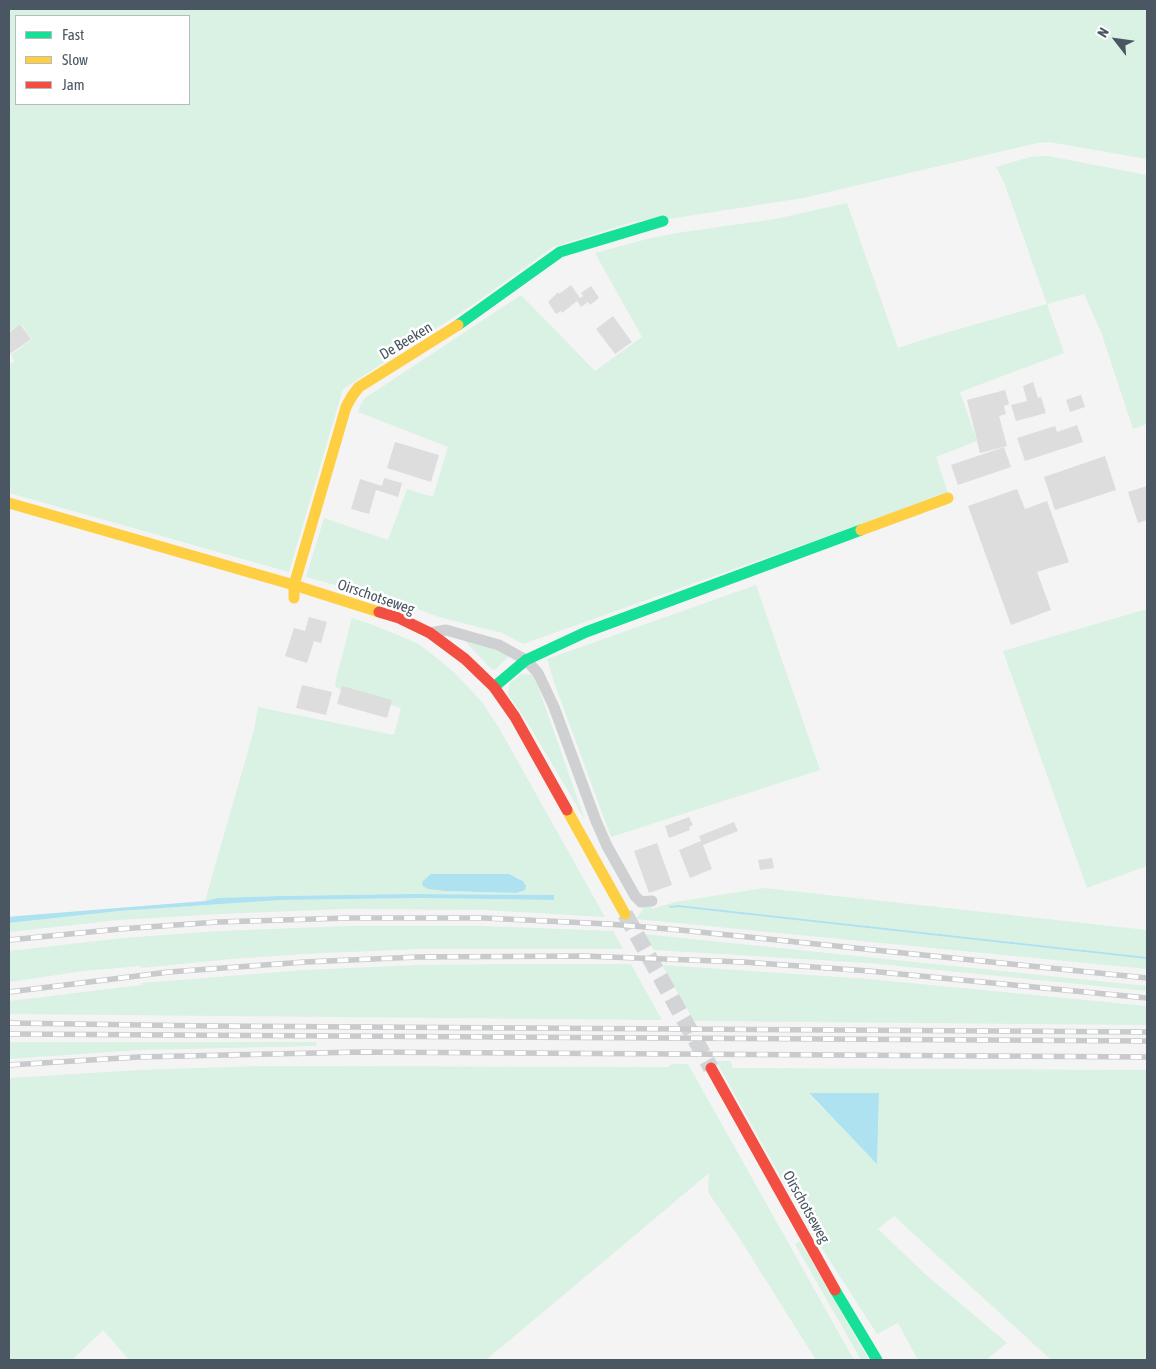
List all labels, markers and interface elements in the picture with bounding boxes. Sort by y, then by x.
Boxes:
legend [15,15,190,105]
north arrow [1091,15,1141,65]
text: N [1094,25,1112,40]
text: Fast [62,26,84,43]
text: Slow [62,51,88,68]
text: Jam [62,76,85,93]
street label: De Beeken [376,318,436,364]
street label: Oirschotseweg [335,575,417,619]
street label: Oirschotseweg [779,1168,833,1246]

